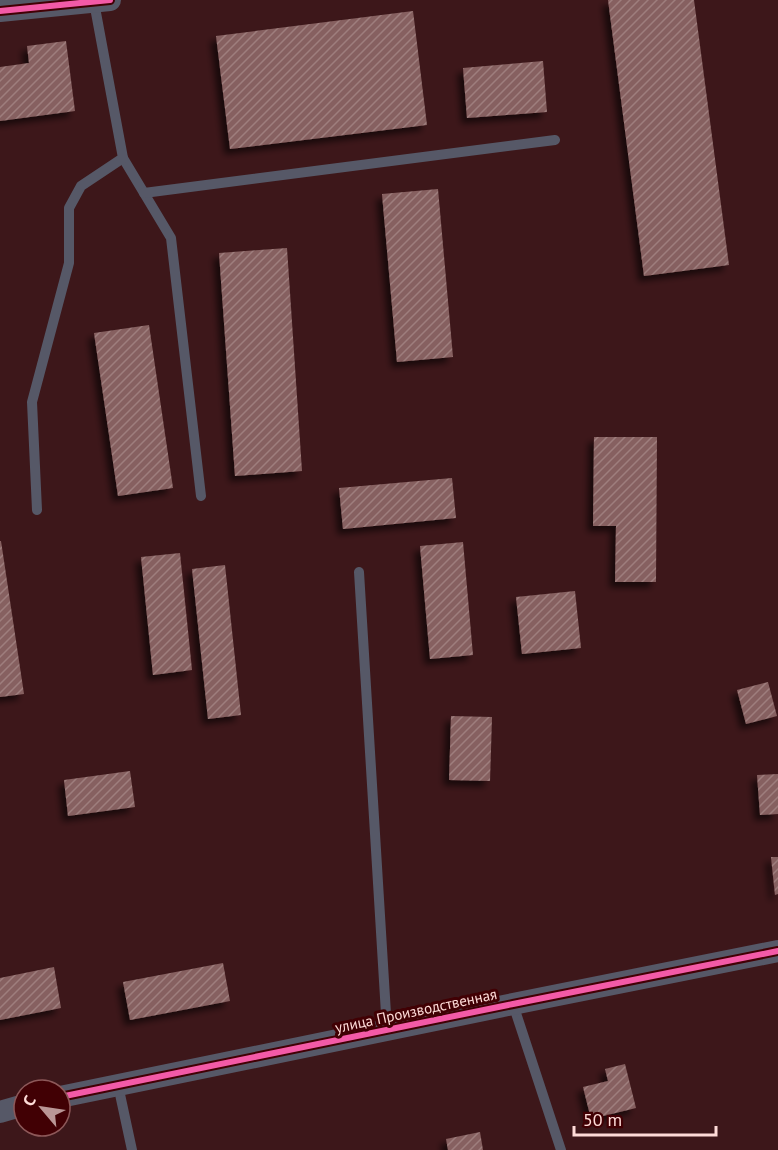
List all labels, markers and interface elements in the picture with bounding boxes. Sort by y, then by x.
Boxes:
street label: улица Производственная [333,984,499,1037]
north arrow [12,1078,72,1138]
text: С [18,1092,40,1109]
scale bar [574,1099,716,1137]
text: 50 m [583,1108,622,1131]

